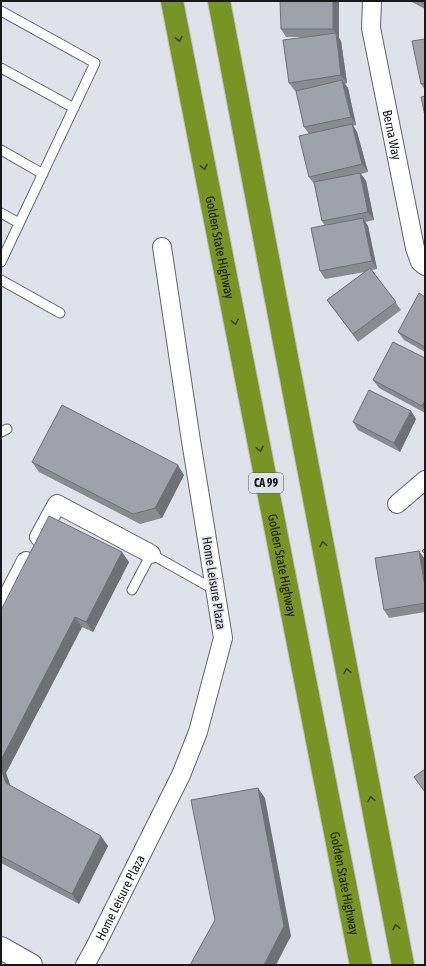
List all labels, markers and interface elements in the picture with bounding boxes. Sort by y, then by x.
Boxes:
one-way arrow [175,36,183,42]
street label: Berna Way [380,109,405,162]
one-way arrow [200,164,208,170]
street label: Golden State Highway [203,195,238,301]
one-way arrow [230,319,238,325]
one-way arrow [255,446,263,453]
road number: CA 99 [249,473,283,493]
street label: Golden State Highway [265,512,300,619]
street label: Home Leisure Plaza [199,536,229,630]
one-way arrow [319,540,327,547]
one-way arrow [343,668,352,674]
one-way arrow [368,796,376,802]
street label: Golden State Highway [328,830,363,937]
street label: Home Leisure Plaza [92,852,147,943]
one-way arrow [392,924,400,930]

